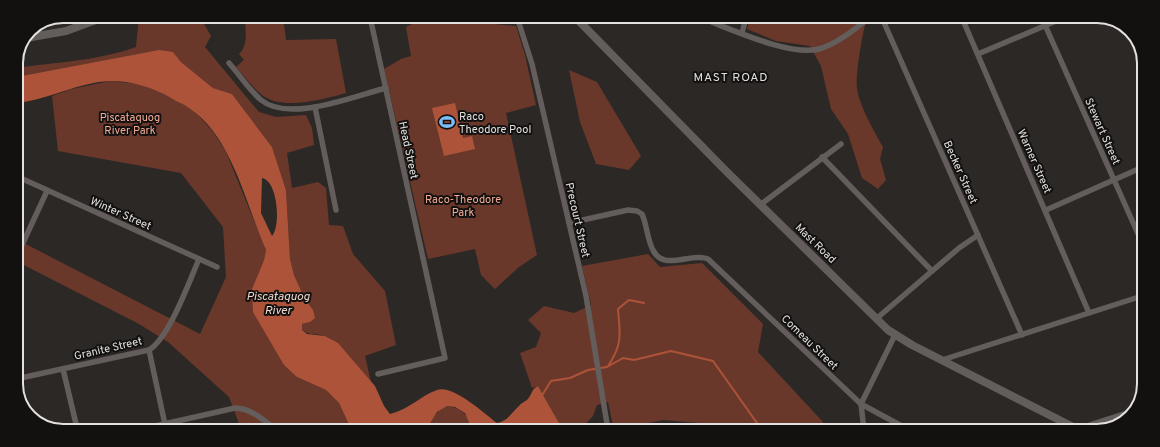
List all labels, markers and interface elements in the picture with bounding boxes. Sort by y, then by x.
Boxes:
district label: MAST ROAD [694,70,768,86]
street label: Stewart Street [1081,96,1123,167]
place label: Raco Theodore Pool [459,110,531,137]
park label: Piscataquog River Park [100,111,160,138]
sports icon: Raco Theodore Pool [438,113,456,131]
street label: Head Street [395,120,421,180]
street label: Warner Street [1014,127,1054,196]
street label: Becker Street [940,139,980,206]
street label: Precourt Street [562,181,592,259]
park label: Raco-Theodore Park [425,193,501,220]
street label: Winter Street [88,194,153,234]
street label: Mast Road [792,221,839,267]
water label: Piscataquog River [246,289,310,319]
street label: Comeau Street [778,312,841,373]
street label: Granite Street [73,334,144,364]

